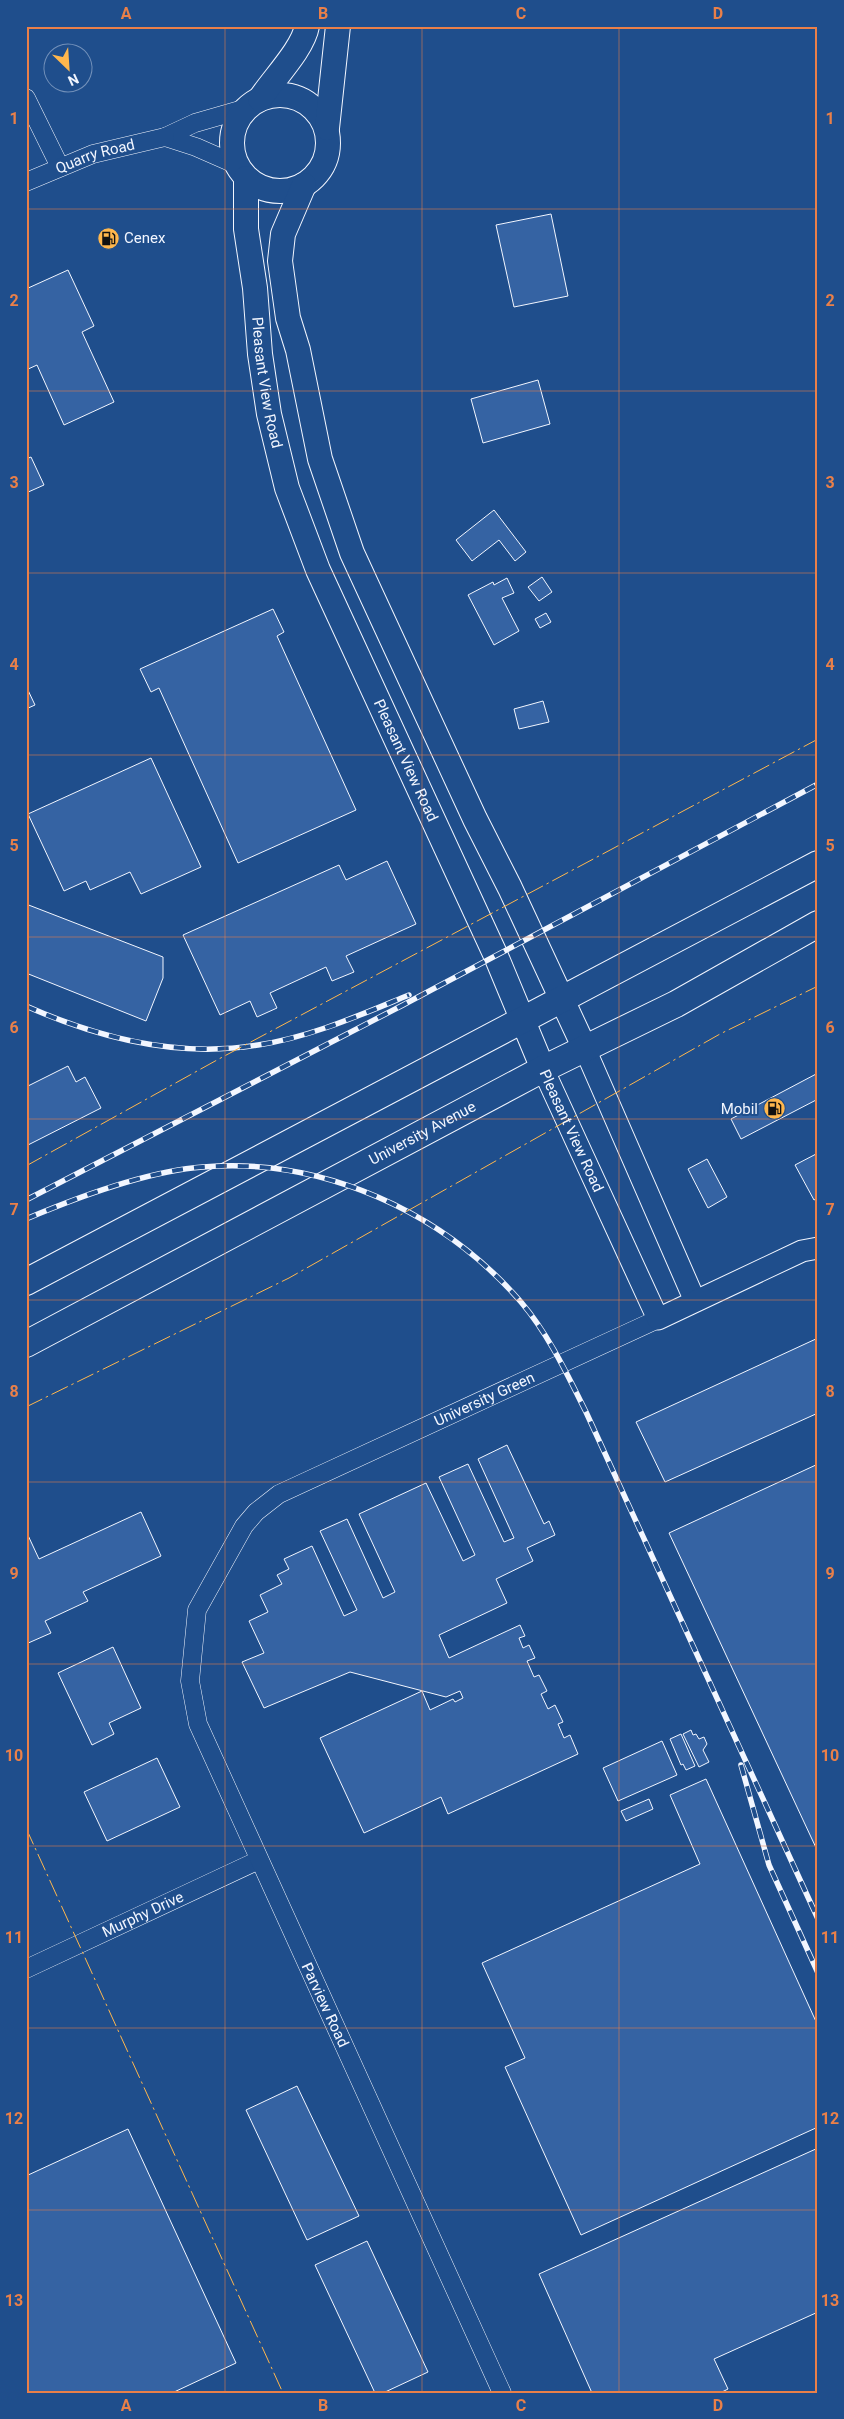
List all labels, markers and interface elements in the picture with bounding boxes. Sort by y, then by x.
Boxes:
text: A [121,4,132,23]
text: B [318,4,328,23]
text: C [516,4,526,23]
text: D [713,4,723,23]
north arrow [42,42,92,92]
text: N [66,70,81,89]
text: 1 [9,109,19,128]
text: 1 [825,109,835,128]
street label: Quarry Road [53,135,137,178]
fuel station icon: Cenex [96,226,120,250]
place label: Cenex [124,229,166,247]
text: 2 [9,291,19,310]
text: 2 [825,291,835,310]
street label: Pleasant View Road [248,316,286,450]
text: 3 [9,473,19,492]
text: 3 [825,473,835,492]
text: 4 [9,655,19,674]
text: 4 [825,655,835,674]
street label: Pleasant View Road [370,696,442,824]
text: 5 [9,836,19,855]
text: 5 [825,836,835,855]
text: 6 [9,1018,19,1037]
text: 6 [825,1018,835,1037]
street label: Pleasant View Road [535,1067,607,1195]
street label: University Avenue [366,1097,479,1169]
fuel station icon: Mobil [762,1097,786,1121]
place label: Mobil [721,1100,758,1118]
text: 7 [9,1200,19,1219]
text: 7 [825,1200,835,1219]
street label: University Green [431,1368,537,1430]
text: 8 [9,1382,19,1401]
text: 8 [825,1382,835,1401]
text: 9 [9,1564,19,1583]
text: 9 [825,1564,835,1583]
text: 10 [5,1746,23,1765]
text: 10 [821,1746,839,1765]
street label: Murphy Drive [99,1888,186,1941]
text: 11 [5,1928,23,1947]
text: 11 [821,1928,839,1947]
street label: Parview Road [298,1960,352,2050]
text: 12 [5,2109,23,2128]
text: 12 [821,2109,839,2128]
text: 13 [5,2291,23,2310]
text: 13 [821,2291,839,2310]
text: A [121,2396,132,2415]
text: B [318,2396,328,2415]
text: C [516,2396,526,2415]
text: D [713,2396,723,2415]

